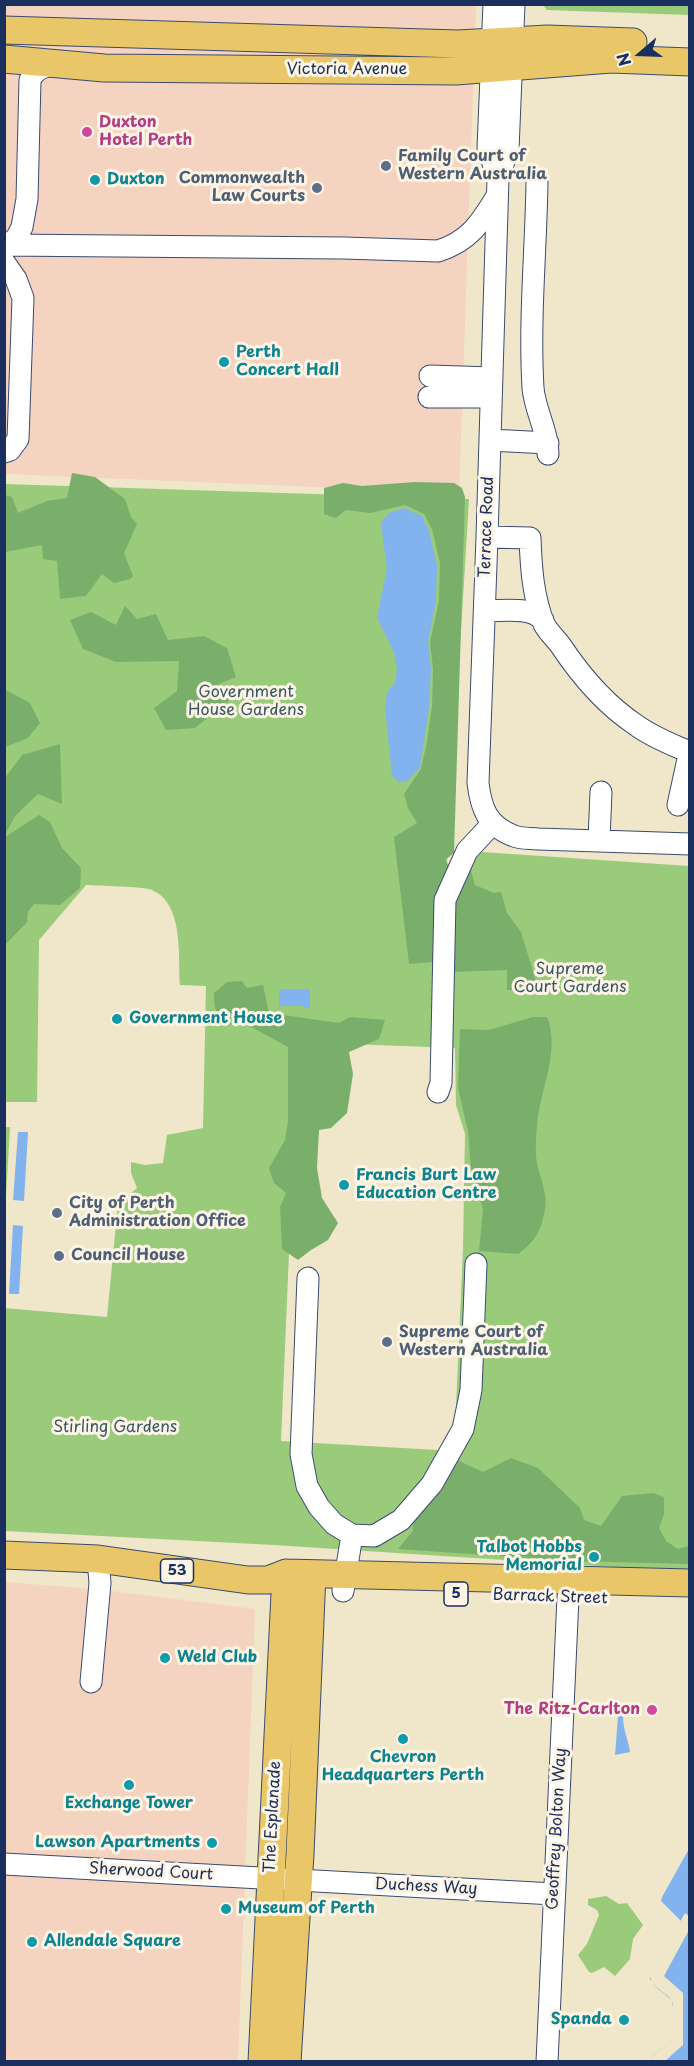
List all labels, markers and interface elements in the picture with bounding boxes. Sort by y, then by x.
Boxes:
north arrow [610,24,670,84]
text: N [610,50,636,70]
street label: Victoria Avenue [287,60,407,80]
place label: Duxton Hotel Perth [99,113,192,151]
marker: Duxton Hotel Perth [80,125,94,139]
place label: Family Court of Western Australia [398,147,547,185]
marker: Family Court of Western Australia [379,159,393,173]
place label: Commonwealth Law Courts [179,169,305,207]
place label: Duxton [107,170,165,190]
marker: Duxton [88,173,102,187]
marker: Commonwealth Law Courts [310,181,324,195]
place label: Perth Concert Hall [236,343,339,381]
marker: Perth Concert Hall [217,355,231,369]
street label: Terrace Road [476,476,498,578]
park label: Government House Gardens [188,683,304,721]
park label: Supreme Court Gardens [514,960,626,998]
place label: Government House [129,1009,282,1029]
marker: Government House [110,1012,124,1026]
place label: Francis Burt Law Education Centre [356,1166,496,1204]
marker: Francis Burt Law Education Centre [337,1178,351,1192]
place label: City of Perth Administration Office [69,1194,246,1232]
marker: City of Perth Administration Office [50,1206,64,1220]
place label: Council House [71,1246,185,1266]
marker: Council House [52,1249,66,1263]
place label: Supreme Court of Western Australia [399,1323,548,1361]
marker: Supreme Court of Western Australia [380,1335,394,1349]
park label: Stirling Gardens [53,1418,177,1438]
place label: Talbot Hobbs Memorial [477,1538,582,1576]
marker: Talbot Hobbs Memorial [587,1550,601,1564]
road number: 53 [160,1559,194,1583]
road number: 5 [444,1582,468,1606]
street label: Barrack Street [492,1585,608,1609]
place label: Weld Club [177,1648,257,1668]
marker: Weld Club [158,1651,172,1665]
place label: The Ritz-Carlton [504,1700,640,1720]
marker: The Ritz-Carlton [645,1703,659,1717]
marker: Chevron Headquarters Perth [396,1732,410,1746]
street label: Geoffrey Bolton Way [543,1747,571,1911]
place label: Chevron Headquarters Perth [322,1748,484,1786]
street label: The Esplanade [260,1761,286,1873]
marker: Exchange Tower [122,1778,136,1792]
place label: Exchange Tower [65,1794,193,1814]
place label: Lawson Apartments [35,1833,200,1853]
marker: Lawson Apartments [205,1836,219,1850]
street label: Sherwood Court [88,1859,214,1885]
street label: Duchess Way [374,1875,478,1899]
place label: Museum of Perth [238,1899,375,1919]
marker: Museum of Perth [219,1902,233,1916]
place label: Allendale Square [44,1932,181,1952]
marker: Allendale Square [25,1935,39,1949]
place label: Spanda [551,2010,612,2030]
marker: Spanda [617,2013,631,2027]

